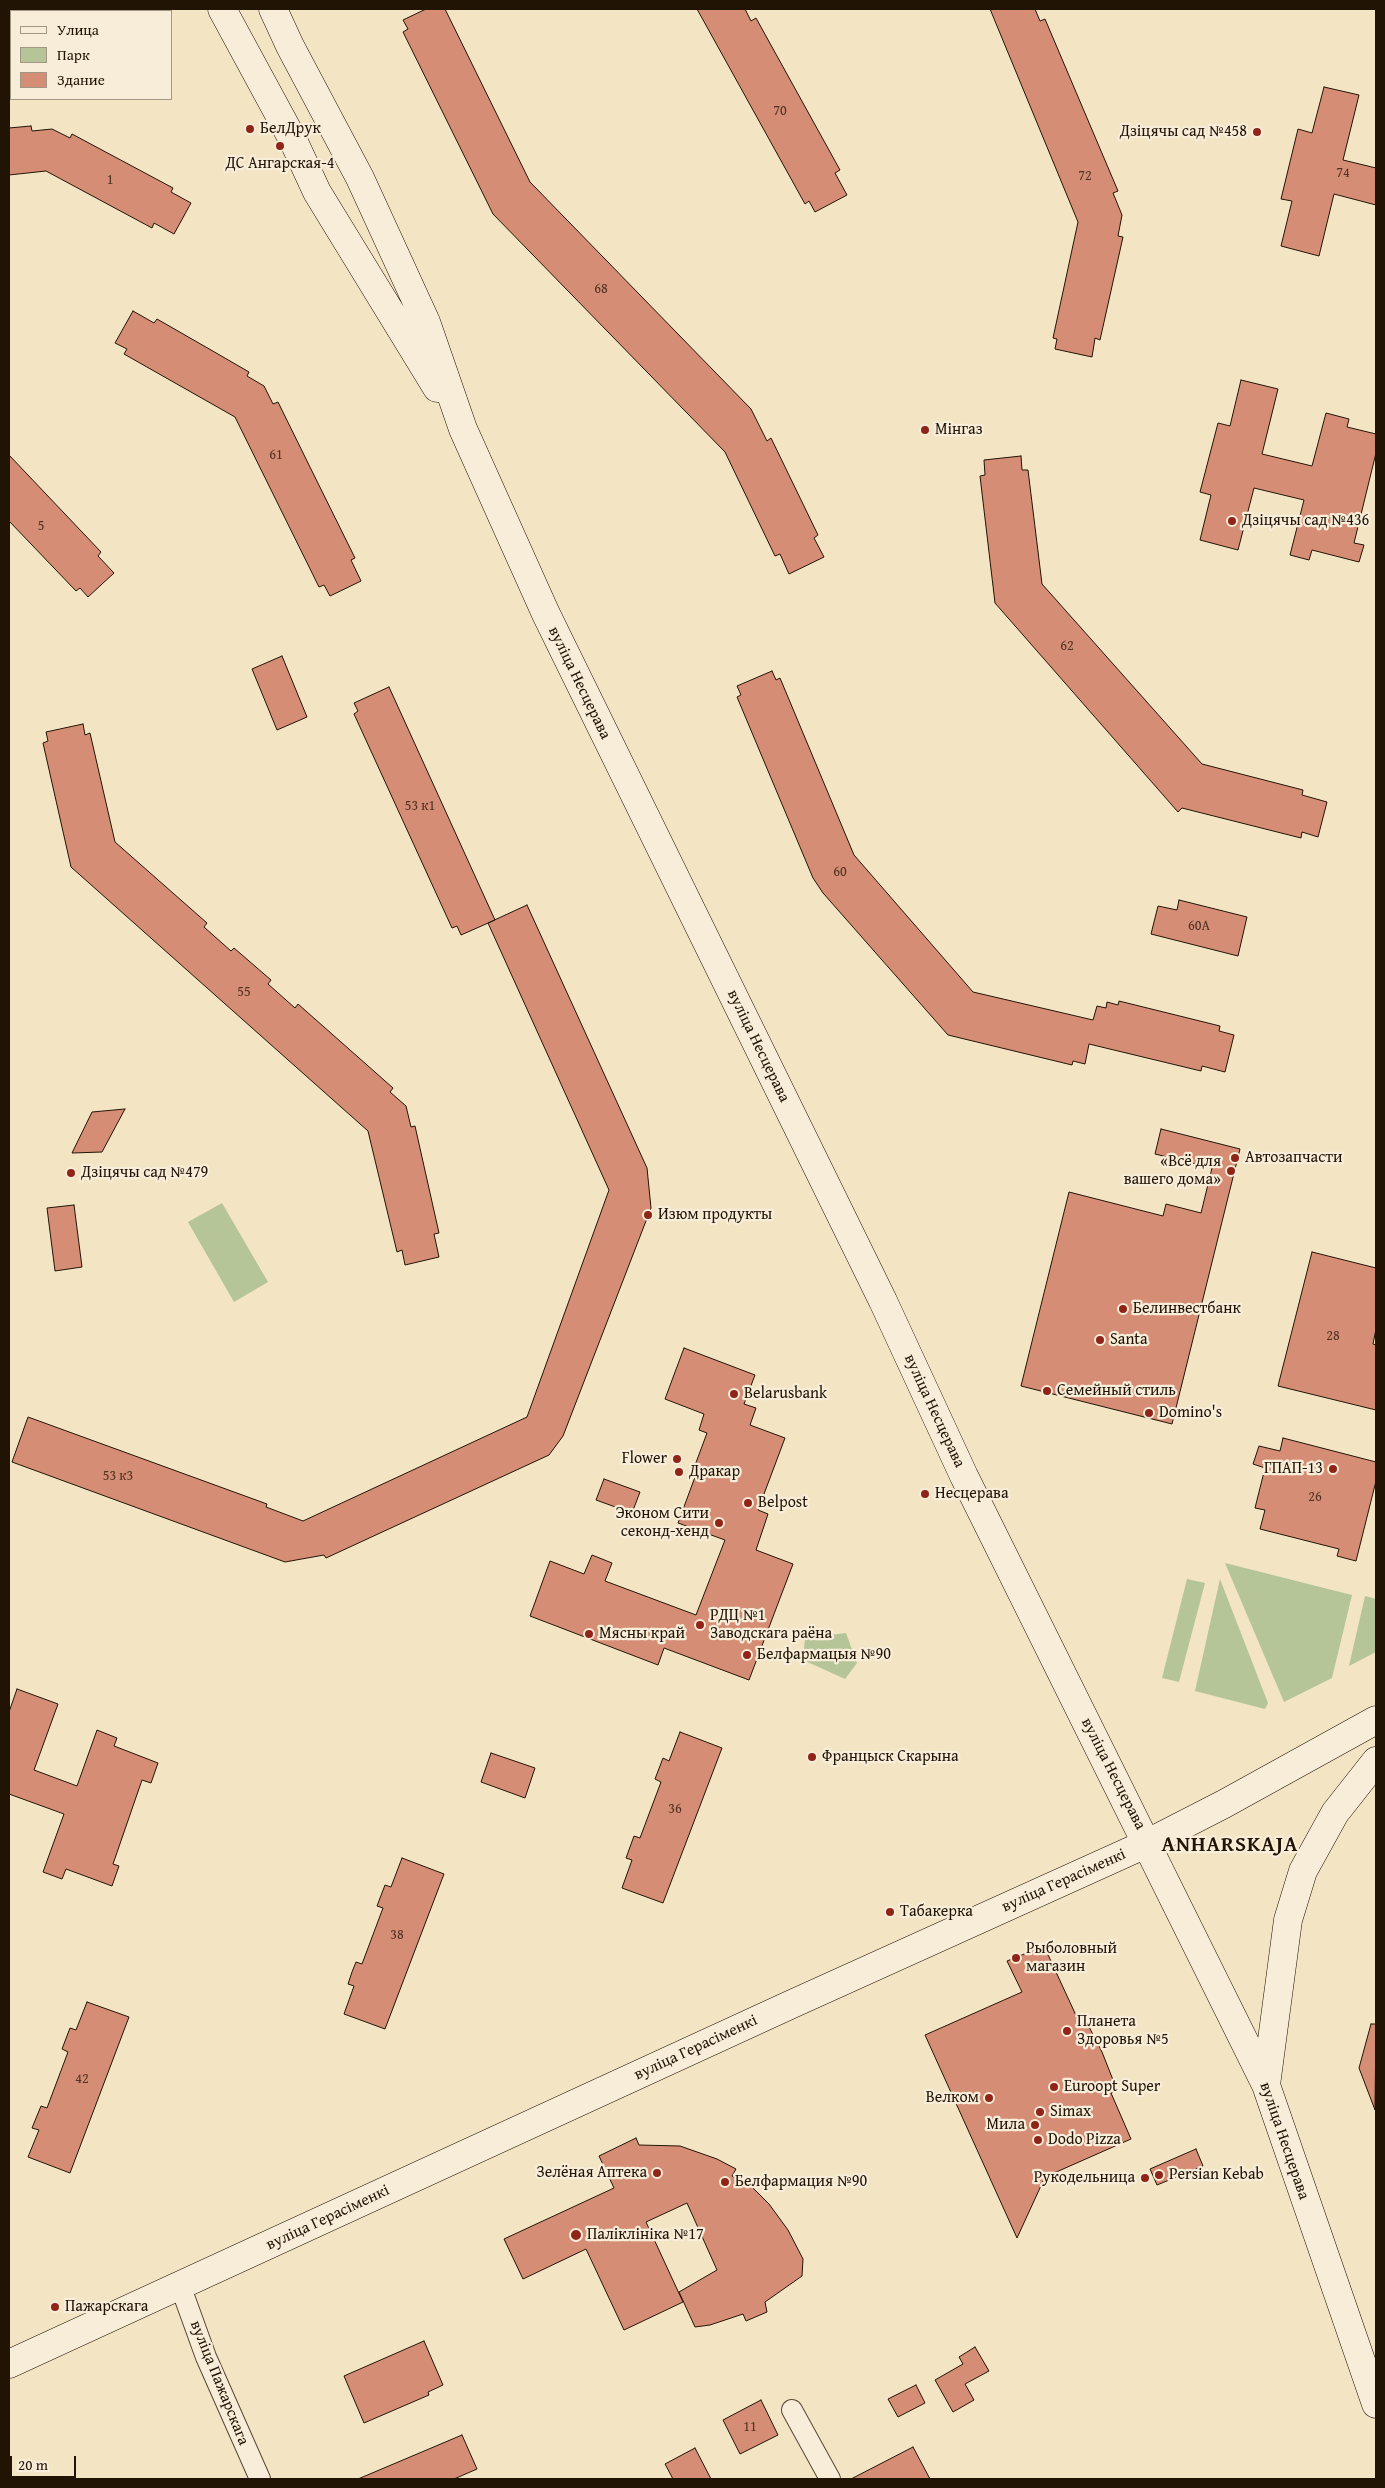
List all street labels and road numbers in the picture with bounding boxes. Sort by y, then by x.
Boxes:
street label: вуліца Несцерава [543,624,615,742]
street label: вуліца Несцерава [722,987,794,1105]
street label: вуліца Несцерава [899,1351,969,1471]
street label: вуліца Несцерава [1077,1715,1149,1833]
street label: вуліца Герасіменкі [999,1845,1129,1917]
street label: вуліца Герасіменкі [631,2011,761,2085]
street label: вуліца Несцерава [1255,2080,1313,2202]
street label: вуліца Герасіменкі [263,2181,393,2255]
street label: вуліца Пажарскага [185,2318,253,2448]

